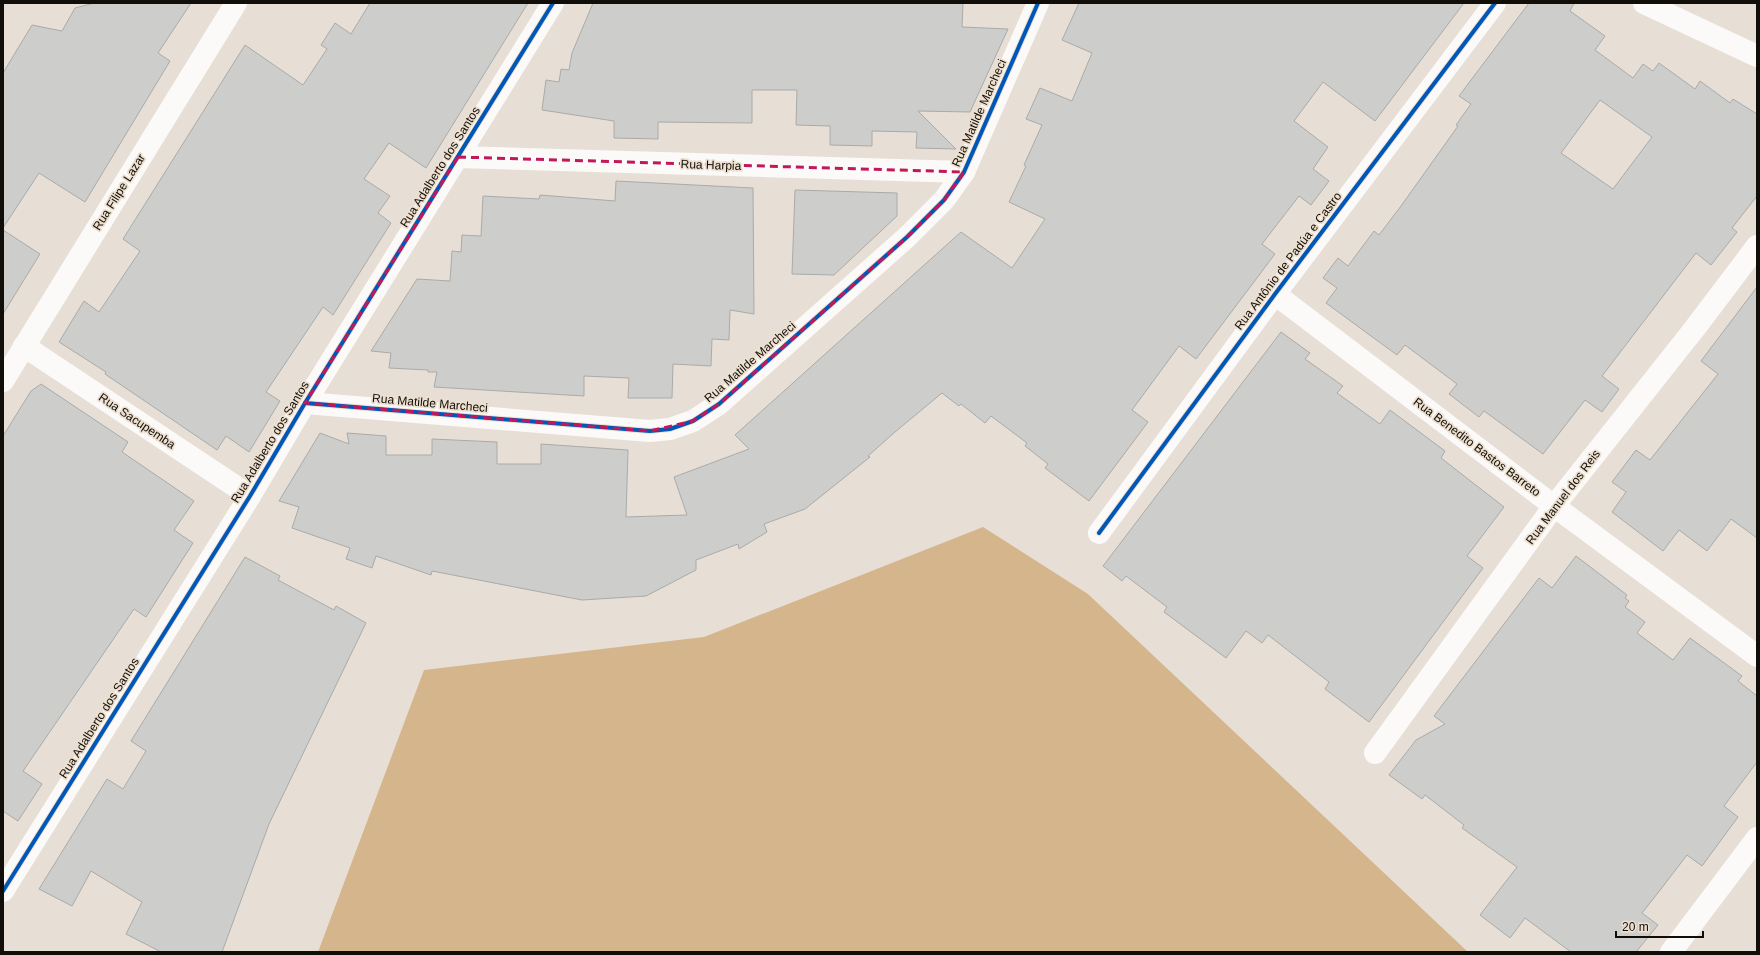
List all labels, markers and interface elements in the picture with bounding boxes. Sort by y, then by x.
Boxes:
street label: Rua Matilde Marcheci [949,57,1009,169]
street label: Rua Adalberto dos Santos [397,104,483,230]
street label: Rua Filipe Lazar [90,151,148,233]
street label: Rua Harpia [680,157,742,173]
street label: Rua Antônio de Padúa e Castro [1232,189,1345,333]
street label: Rua Matilde Marcheci [702,319,798,405]
street label: Rua Adalberto dos Santos [228,379,312,505]
street label: Rua Sacupemba [96,390,178,452]
street label: Rua Matilde Marcheci [372,391,488,415]
street label: Rua Benedito Bastos Barreto [1411,395,1544,500]
street label: Rua Manuel dos Reis [1523,447,1603,547]
street label: Rua Adalberto dos Santos [56,655,142,781]
scale bar [1616,913,1703,939]
text: 20 m [1622,920,1649,934]

